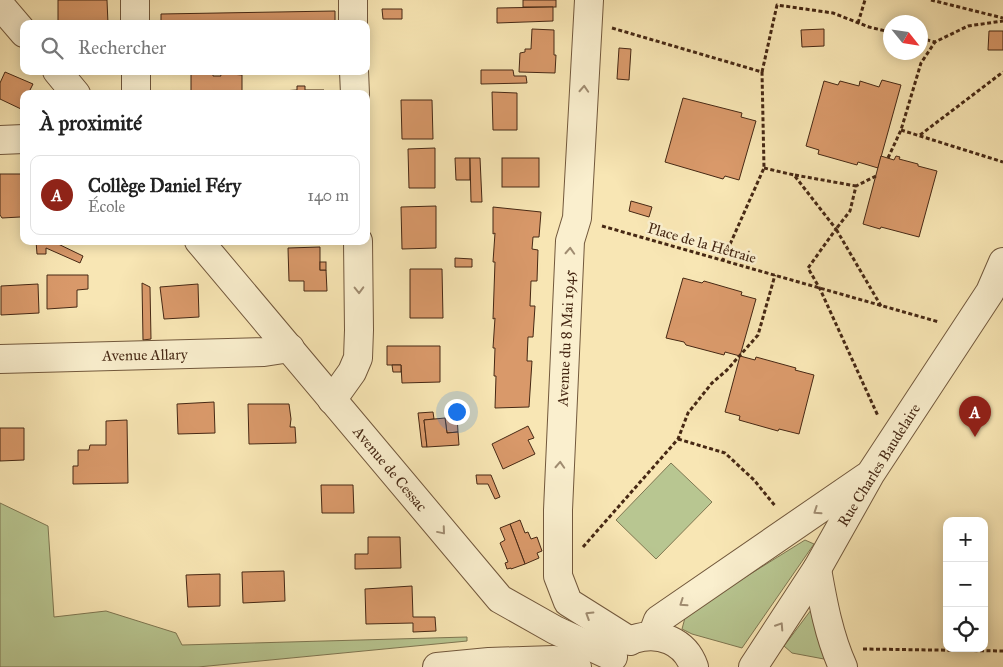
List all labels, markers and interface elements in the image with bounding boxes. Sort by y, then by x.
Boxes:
north arrow [883,15,928,60]
search box [20,20,370,75]
icon: search [38,34,66,62]
text: Rechercher [78,36,166,59]
one-way arrow [579,85,590,93]
text: À proximité [40,110,142,136]
text: Collège Daniel Féry [88,174,241,197]
text: A [52,186,62,205]
text: 140 m [308,186,349,205]
text: École [88,197,125,216]
street label: Place de la Hêtraie [646,219,758,267]
one-way arrow [565,246,575,254]
street label: Avenue du 8 Mai 1945 [553,269,579,408]
one-way arrow [353,286,364,294]
street label: Avenue Allary [101,345,189,365]
pin: A [959,396,991,437]
your location [444,399,470,425]
street label: Rue Charles Baudelaire [834,400,924,530]
street label: Avenue de Cessac [349,422,431,515]
one-way arrow [554,461,565,469]
one-way arrow [813,505,823,514]
map controls [943,517,988,652]
button: + [943,517,988,562]
one-way arrow [437,525,445,534]
button: − [943,562,988,607]
one-way arrow [679,597,689,606]
button: locate [943,607,988,652]
one-way arrow [585,611,594,621]
one-way arrow [773,622,783,631]

